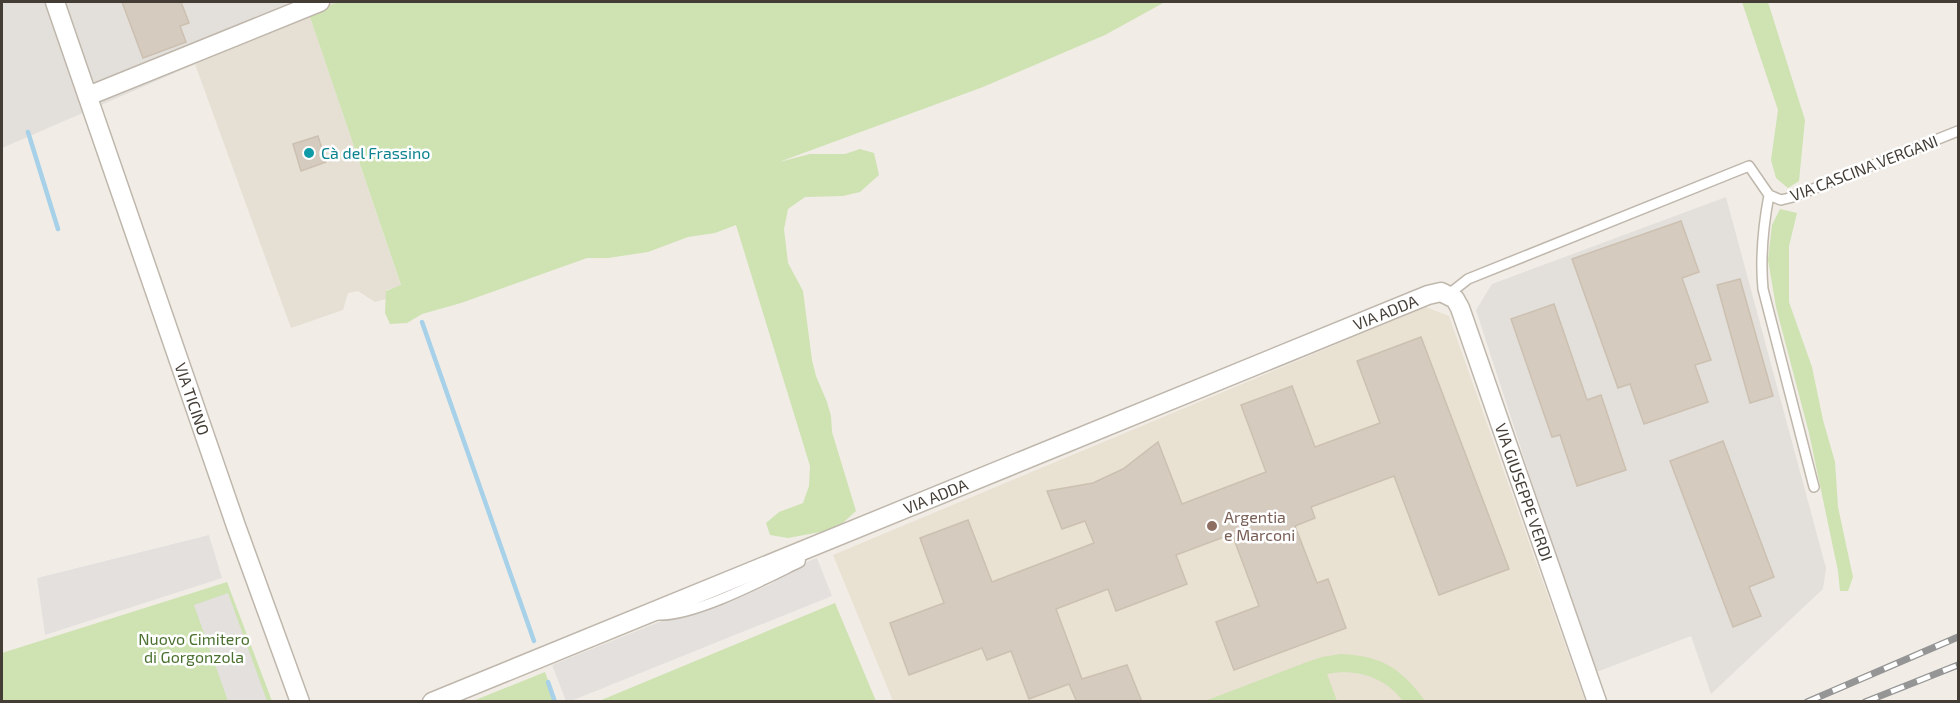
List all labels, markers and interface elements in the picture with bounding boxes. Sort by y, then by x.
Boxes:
street label: VIA CASCINA VERGANI [1787,131,1940,204]
place label: Cà del Frassino [321,143,430,162]
marker: Cà del Frassino [302,146,316,160]
street label: VIA ADDA [1350,290,1420,334]
street label: VIA TICINO [171,360,214,438]
street label: VIA GIUSEPPE VERDI [1492,420,1557,563]
street label: VIA ADDA [900,474,970,517]
place label: Argentia e Marconi [1224,507,1295,544]
marker: Argentia e Marconi [1205,519,1219,533]
park label: Nuovo Cimitero di Gorgonzola [138,629,250,666]

